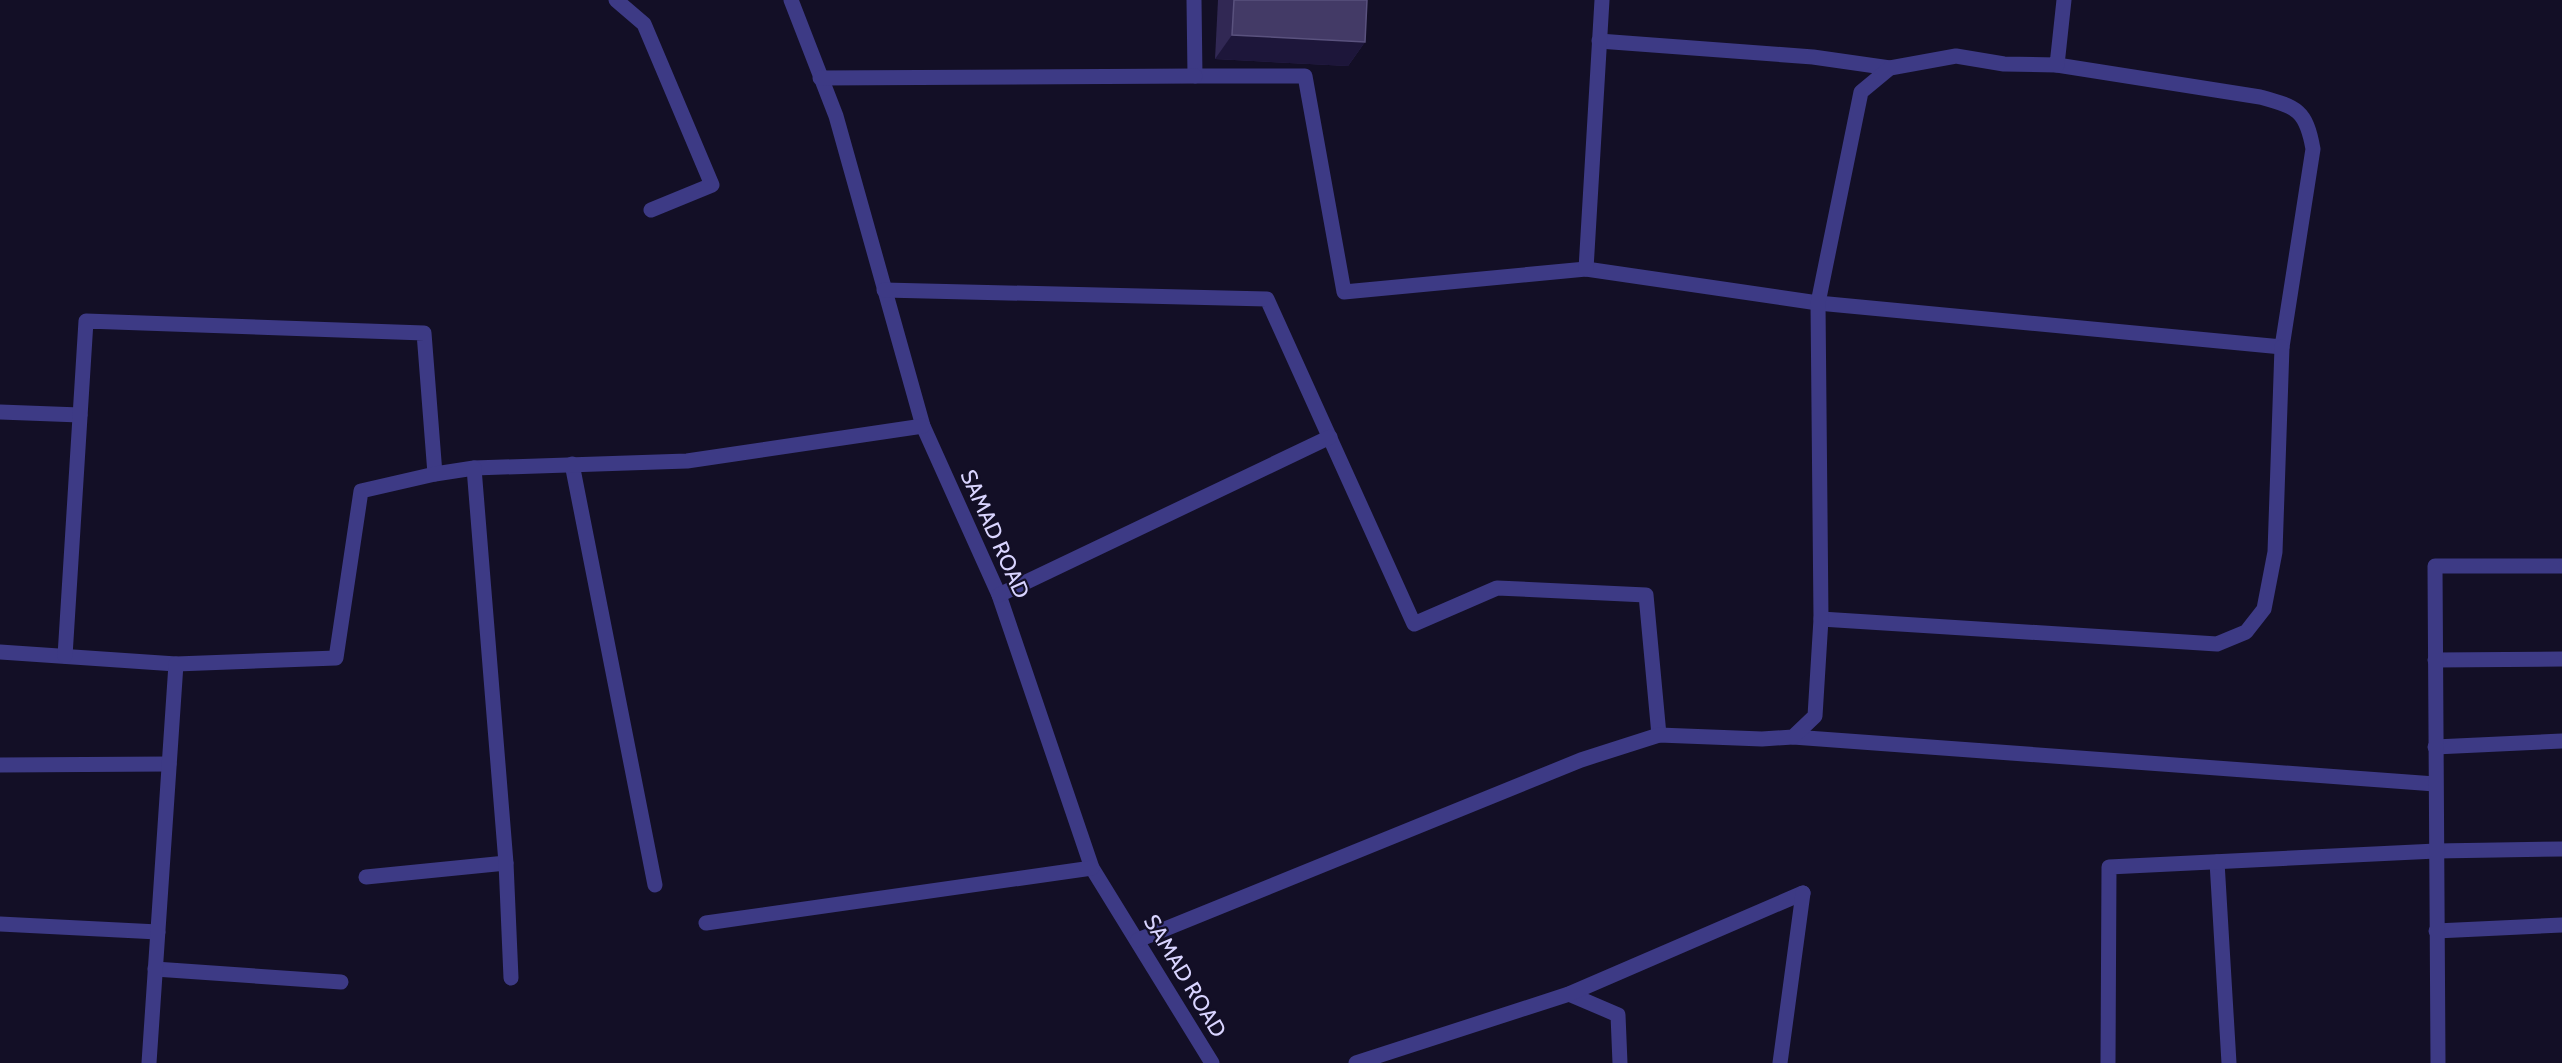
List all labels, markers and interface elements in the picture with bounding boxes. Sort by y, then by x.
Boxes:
street label: SAMAD ROAD [955,465,1035,603]
street label: SAMAD ROAD [1138,910,1232,1042]

